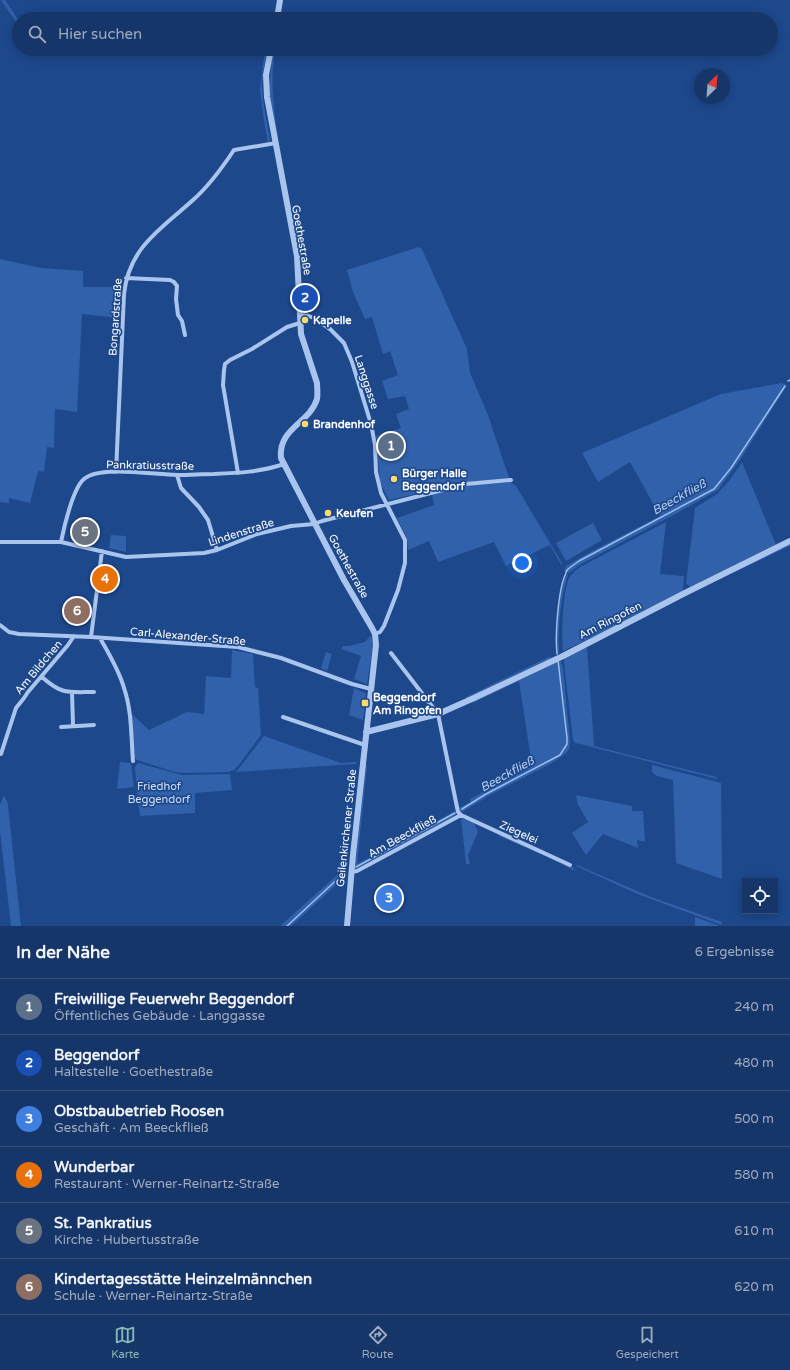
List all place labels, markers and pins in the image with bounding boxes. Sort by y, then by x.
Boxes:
pin: 2 [292,283,318,313]
place label: Kapelle [313,314,352,328]
marker: Kapelle [300,315,310,325]
place label: Brandenhof [313,418,376,431]
marker: Brandenhof [300,419,310,429]
pin: 1 [378,431,404,461]
place label: Bürger Halle Beggendorf [402,467,467,494]
marker: Bürger Halle Beggendorf [389,474,399,484]
place label: Keufen [336,507,373,520]
marker: Keufen [323,508,333,518]
pin: 5 [72,517,98,547]
pin: 4 [92,564,118,594]
pin: 6 [64,596,90,626]
place label: Beggendorf Am Ringofen [373,691,442,718]
marker: Beggendorf Am Ringofen [360,698,370,708]
pin: 3 [376,883,402,913]

